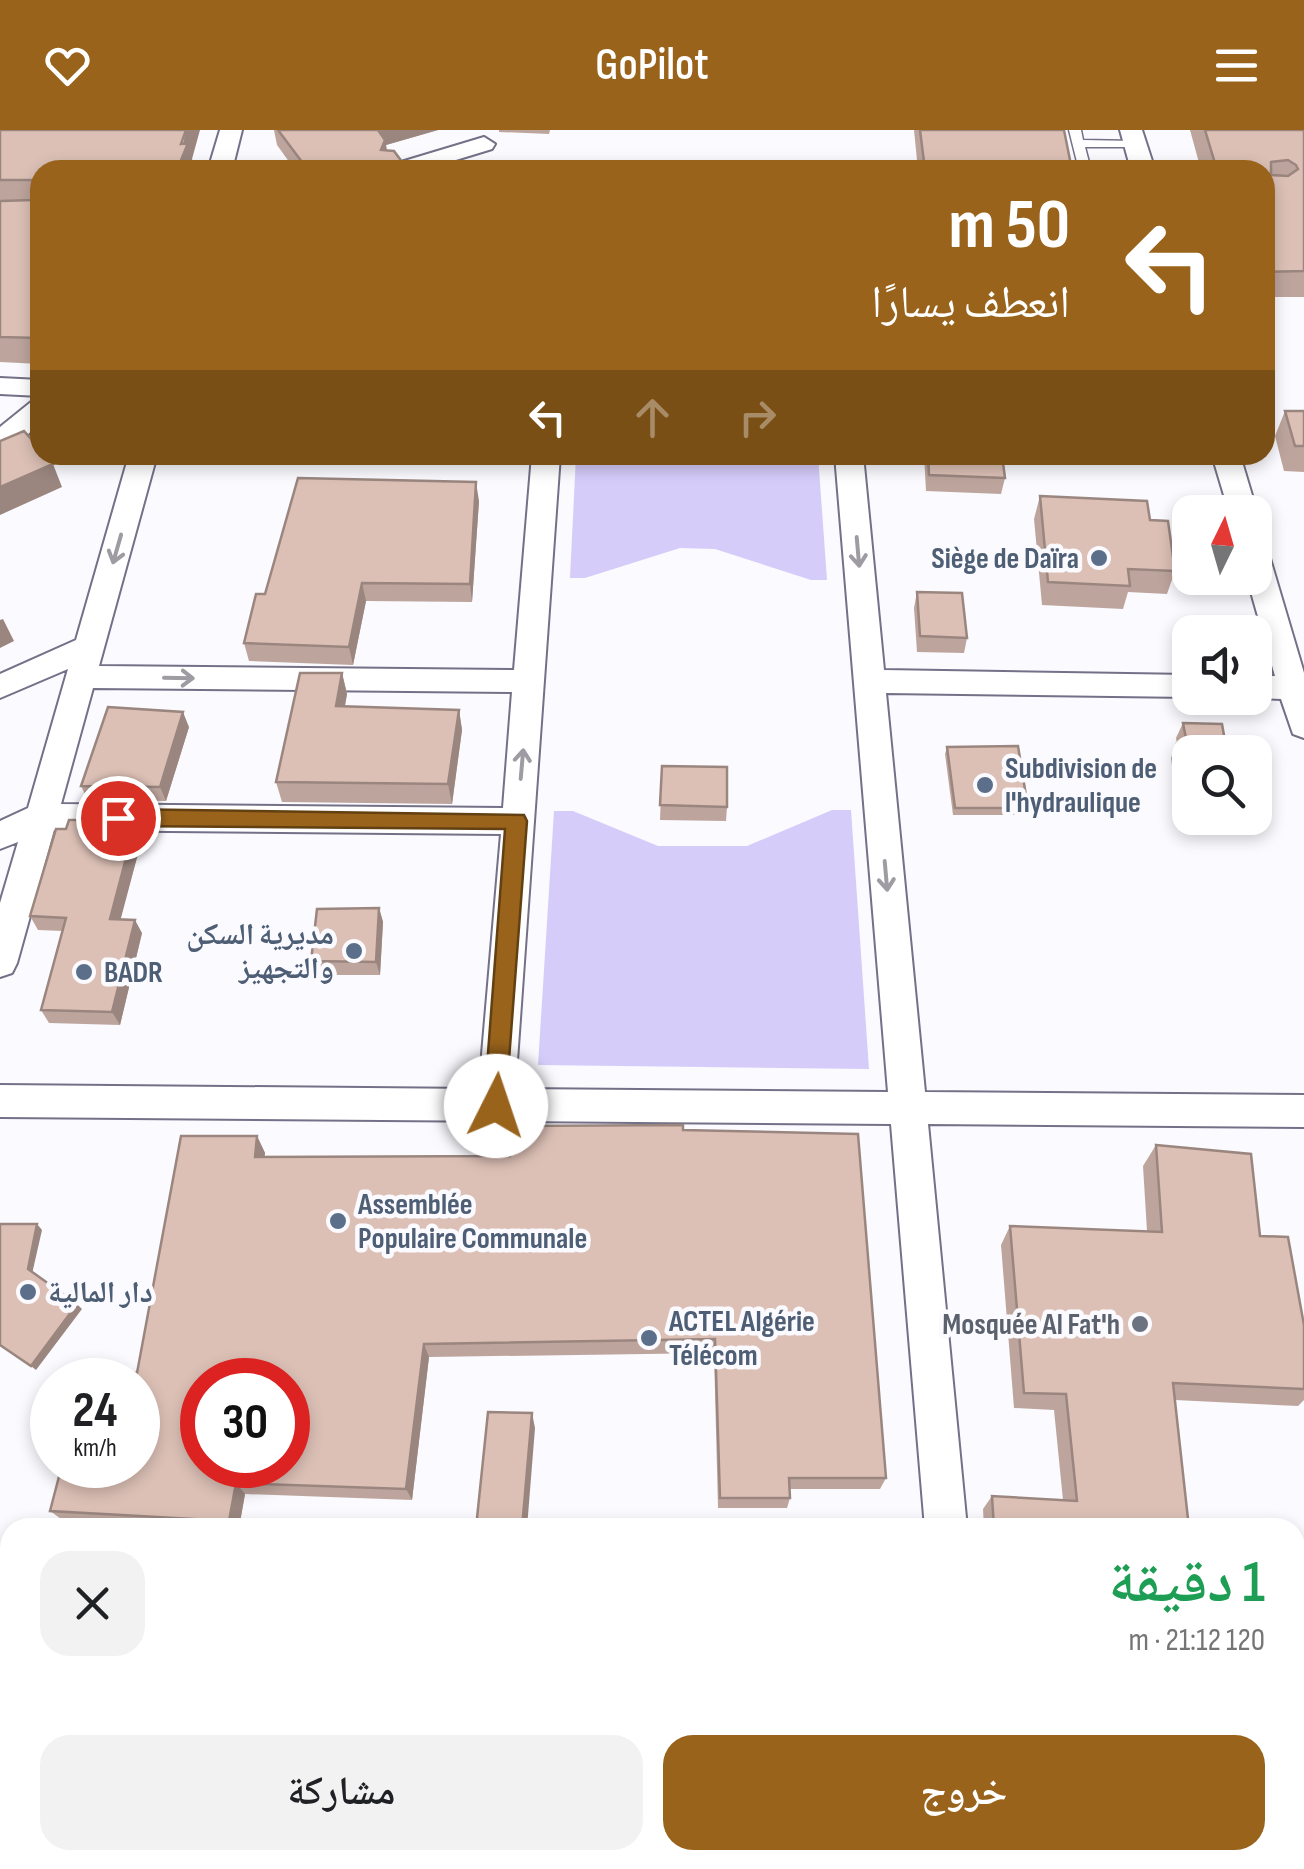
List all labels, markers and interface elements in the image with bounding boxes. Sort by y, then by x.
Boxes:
icon: heart [40,38,95,93]
text: GoPilot [595,38,709,93]
icon: menu [1209,38,1264,93]
text: 50 m [949,184,1070,268]
icon: left [1105,200,1235,330]
text: انعطف يسارًا [871,276,1070,331]
icon: left [520,390,575,445]
icon: ahead [625,390,680,445]
icon: right [730,390,785,445]
north arrow [1172,495,1272,595]
map controls [1172,495,1272,835]
one-way arrow [107,533,125,564]
one-way arrow [849,536,868,568]
place label: Siège de Daïra [931,541,1079,577]
marker: Siège de Daïra [1088,547,1110,569]
button: sound [1172,615,1272,715]
one-way arrow [162,668,194,688]
button: search [1172,735,1272,835]
one-way arrow [512,749,531,781]
place label: Subdivision de l'hydraulique [1005,751,1157,821]
marker: Subdivision de l'hydraulique [974,774,996,796]
pin [76,776,161,861]
icon: arrive [91,791,146,846]
one-way arrow [877,859,896,891]
place label: مديرية السكن والتجهيز [186,917,334,987]
marker: مديرية السكن والتجهيز [343,940,365,962]
place label: BADR [104,955,163,991]
marker: BADR [73,961,95,983]
position arrow [444,1054,548,1158]
place label: Assemblée Populaire Communale [357,1187,587,1257]
marker: Assemblée Populaire Communale [327,1210,349,1232]
place label: دار المالية [48,1275,153,1311]
marker: دار المالية [17,1281,39,1303]
place label: ACTEL Algérie Télécom [668,1304,815,1374]
place label: Mosquée Al Fat'h [942,1307,1120,1343]
marker: Mosquée Al Fat'h [1129,1313,1151,1335]
marker: ACTEL Algérie Télécom [638,1327,660,1349]
speed limit sign: 30 [180,1358,310,1488]
text: 24 [73,1381,117,1441]
text: km/h [73,1433,117,1464]
text: 1 دقيقة [1108,1547,1265,1619]
button: close [40,1551,145,1656]
text: 120 m · 21:12 [1129,1621,1265,1660]
button: مشاركة [40,1735,643,1850]
button: خروج [663,1735,1265,1850]

